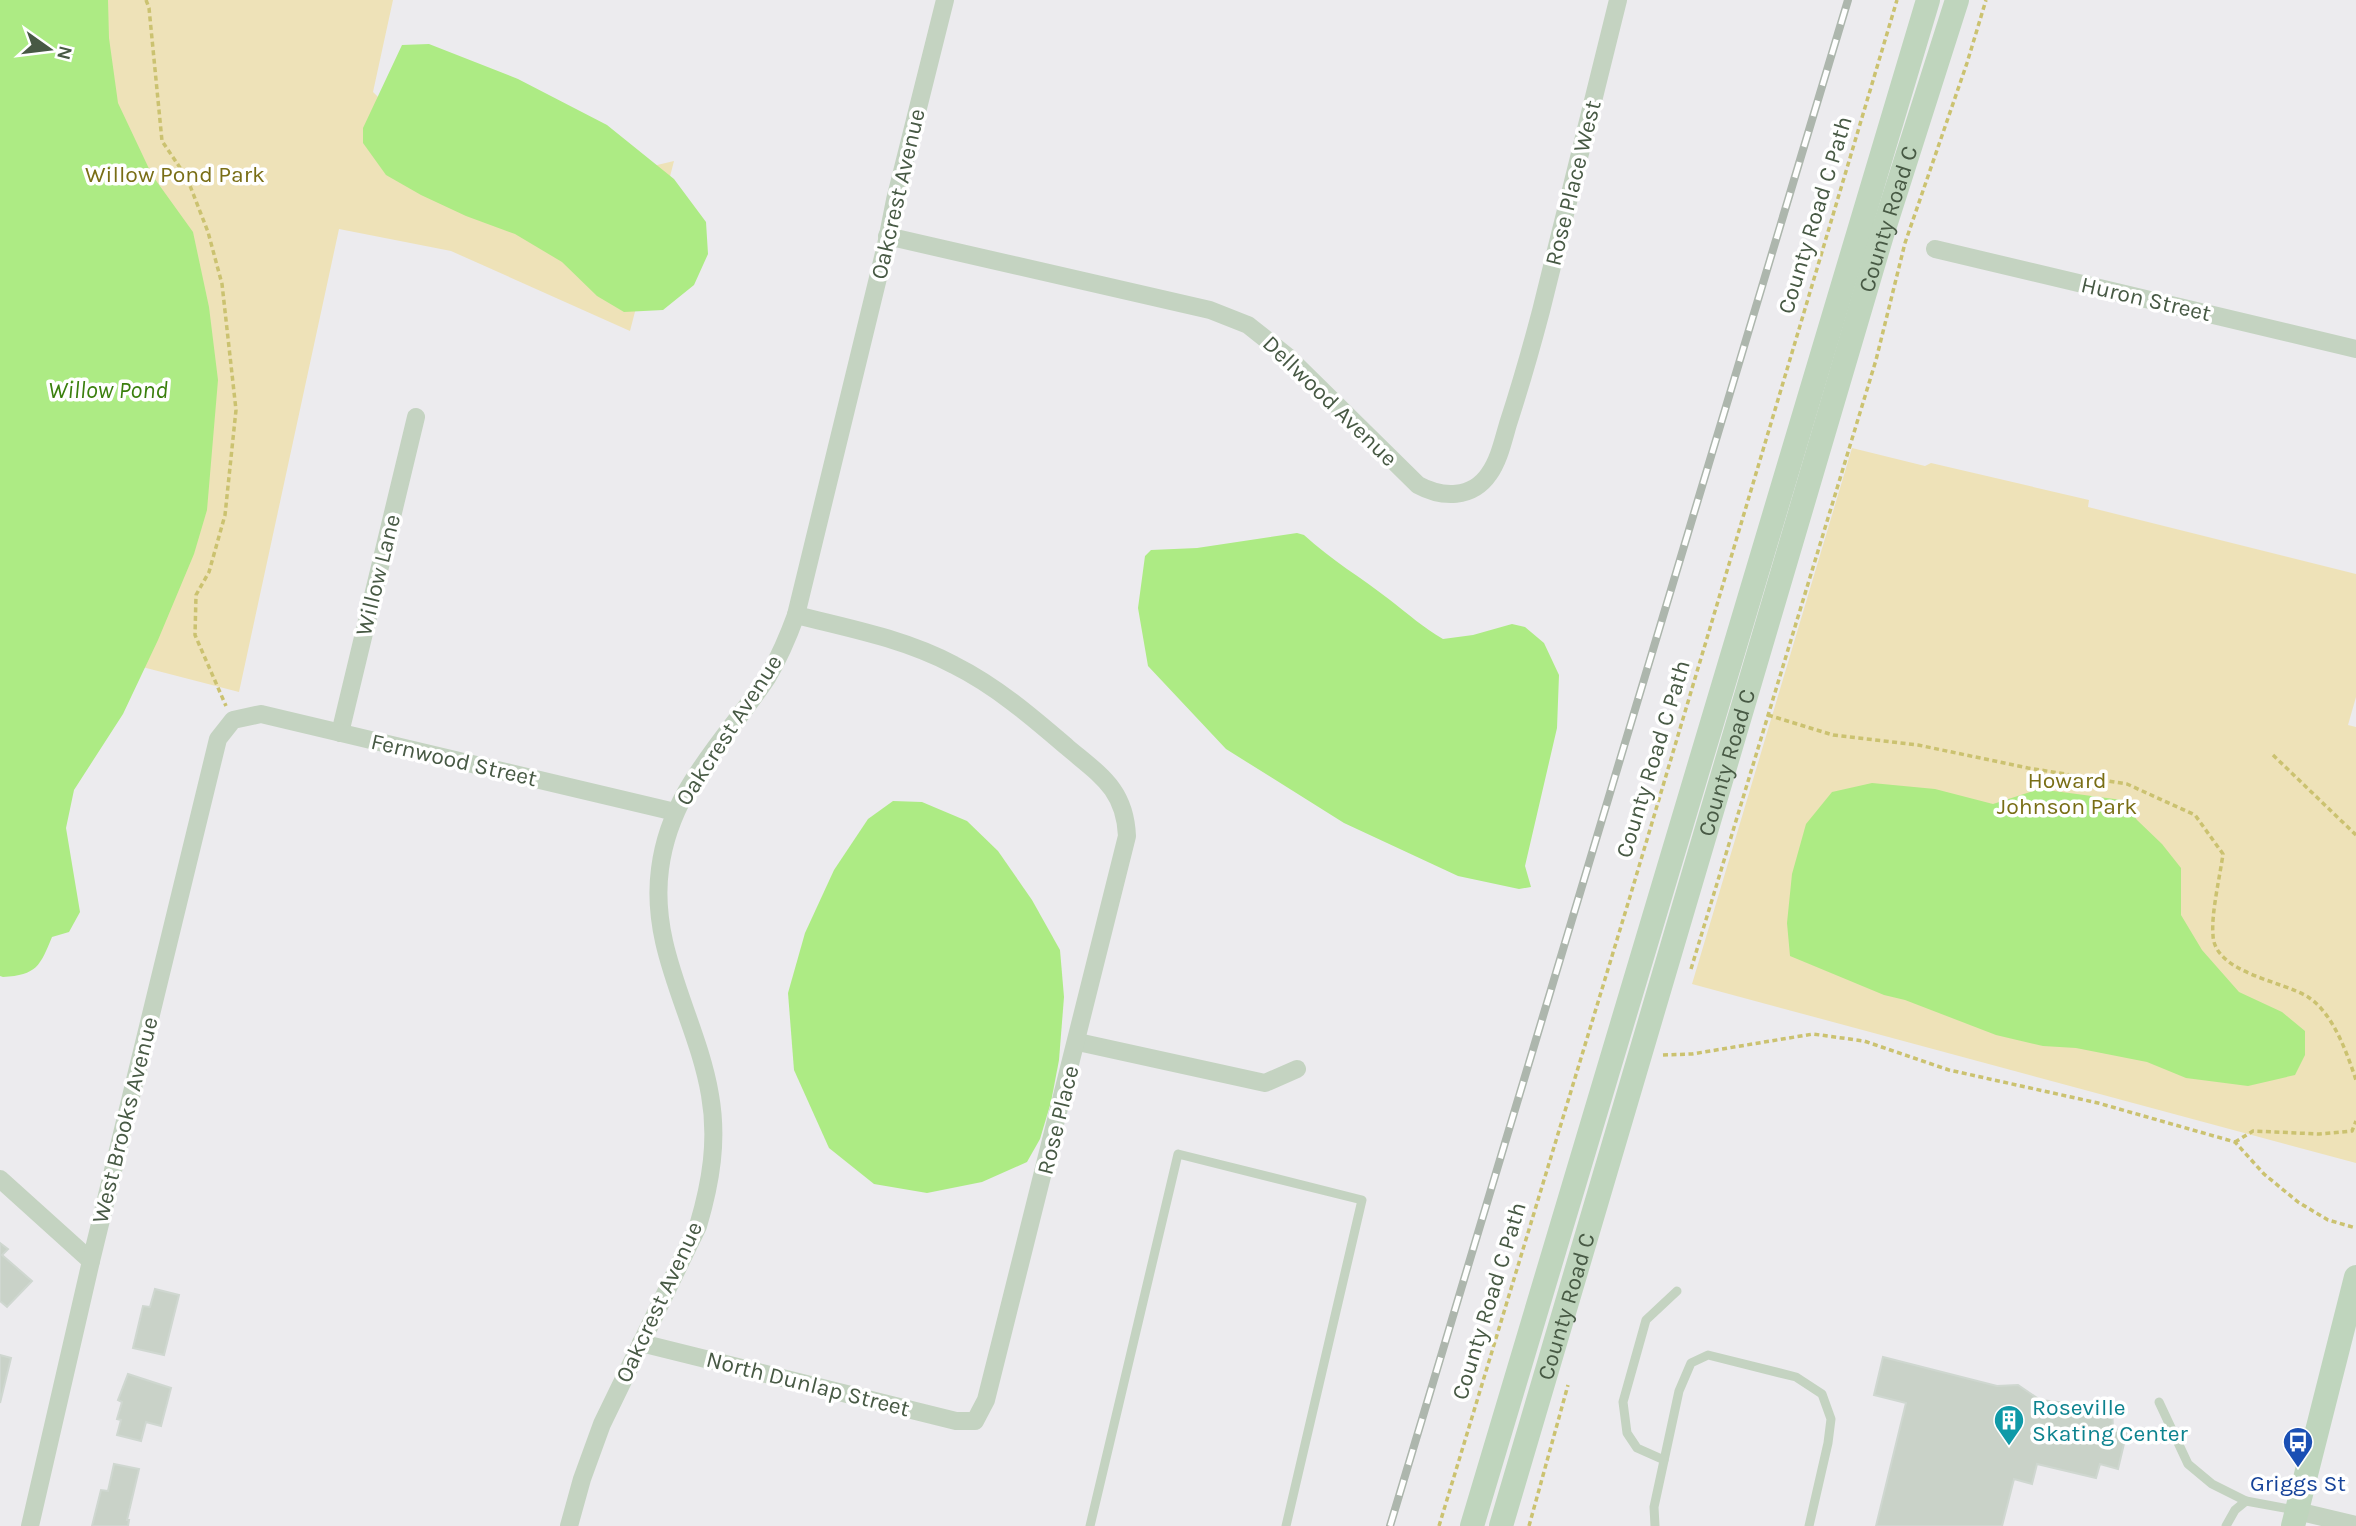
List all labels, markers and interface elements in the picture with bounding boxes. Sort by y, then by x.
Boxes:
north arrow [14,14,84,84]
text: N [52,44,77,62]
street label: Rose Place West [1539,97,1607,268]
street label: Oakcrest Avenue [865,106,931,282]
street label: County Road C Path [1772,113,1858,317]
street label: County Road C [1852,142,1923,295]
park label: Willow Pond Park [85,161,265,188]
street label: Huron Street [2078,271,2214,327]
street label: Dellwood Avenue [1257,330,1403,472]
water label: Willow Pond [48,376,168,404]
street label: Willow Lane [350,512,406,638]
street label: Oakcrest Avenue [670,650,788,810]
street label: County Road C Path [1610,657,1696,861]
street label: County Road C [1692,686,1761,839]
street label: Fernwood Street [368,728,540,792]
park label: Howard Johnson Park [1997,767,2137,820]
street label: West Brooks Avenue [86,1014,164,1226]
street label: Rose Place [1031,1063,1085,1177]
street label: County Road C Path [1446,1199,1532,1403]
street label: Oakcrest Avenue [610,1217,708,1387]
street label: County Road C [1531,1230,1600,1383]
street label: North Dunlap Street [703,1346,913,1422]
place label: Roseville Skating Center [2032,1394,2189,1447]
building icon: Roseville Skating Center [1992,1403,2026,1447]
bus stop icon: Griggs St [2281,1425,2315,1469]
place label: Griggs St [2250,1470,2346,1497]

